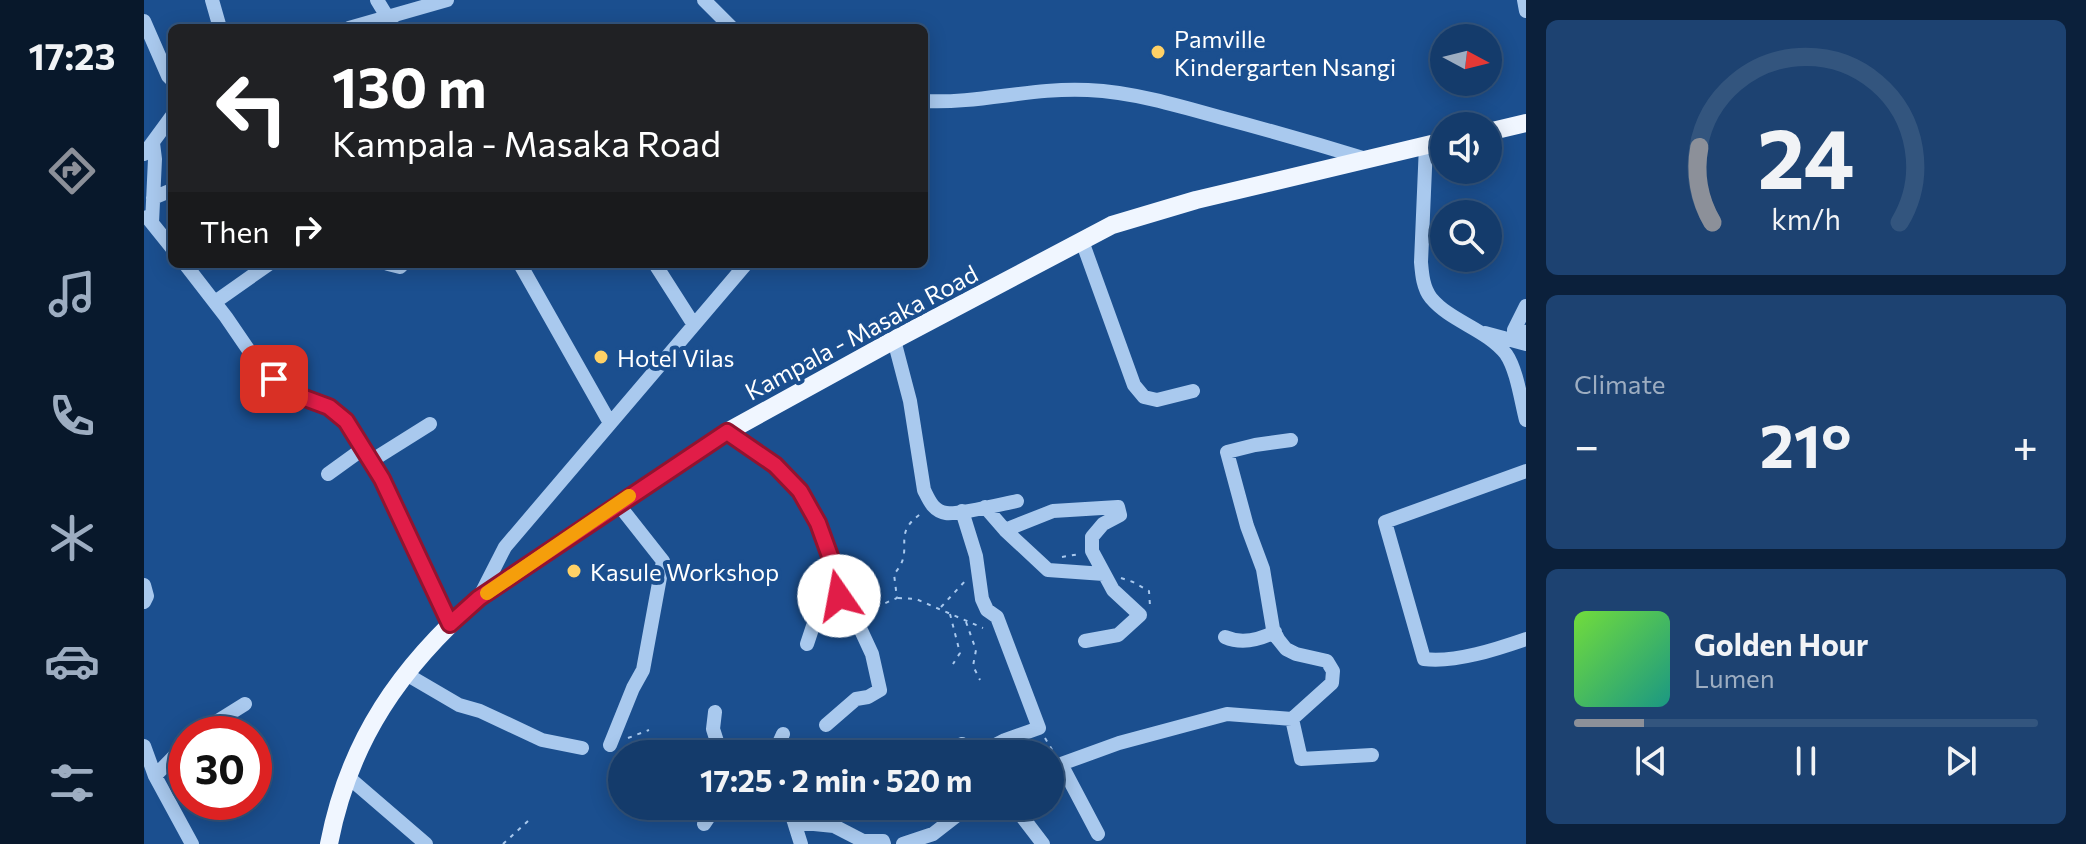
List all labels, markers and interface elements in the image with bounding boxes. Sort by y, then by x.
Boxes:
place label: Pamville Kindergarten Nsangi [1174,24,1396,81]
north arrow [1430,24,1502,96]
map controls [1430,24,1502,272]
text: 17:23 [28,33,116,77]
marker: Pamville Kindergarten Nsangi [1149,43,1167,61]
text: 130 m [332,51,487,120]
icon: left [200,56,304,160]
text: 24 [1757,104,1855,206]
button: sound [1430,112,1502,184]
text: Kampala - Masaka Road [332,120,721,164]
icon: directions [44,143,100,199]
button: search [1430,200,1502,272]
text: km/h [1771,202,1841,237]
icon: right [285,208,329,252]
text: Then [200,212,269,249]
street label: Kampala - Masaka Road [740,258,982,406]
icon: music [44,266,100,322]
place label: Hotel Vilas [617,343,734,372]
pin [240,345,308,413]
marker: Hotel Vilas [592,348,610,366]
icon: arrive [252,357,296,401]
text: Climate [1574,368,1666,399]
icon: phone [44,388,100,444]
text: 21° [1760,407,1852,480]
text: − [1574,417,1599,471]
text: + [2012,417,2038,471]
icon: climate [44,510,100,566]
position arrow [797,554,881,638]
place label: Kasule Workshop [590,557,779,586]
marker: Kasule Workshop [565,562,583,580]
text: Golden Hour [1694,625,1868,662]
icon: car [44,633,100,689]
text: Lumen [1694,662,1775,693]
speed limit sign: 30 [168,716,272,820]
icon: previous [1629,739,1673,783]
icon: pause [1784,739,1828,783]
icon: next [1939,739,1983,783]
icon: filters [44,755,100,811]
text: 17:25 · 2 min · 520 m [700,761,972,798]

